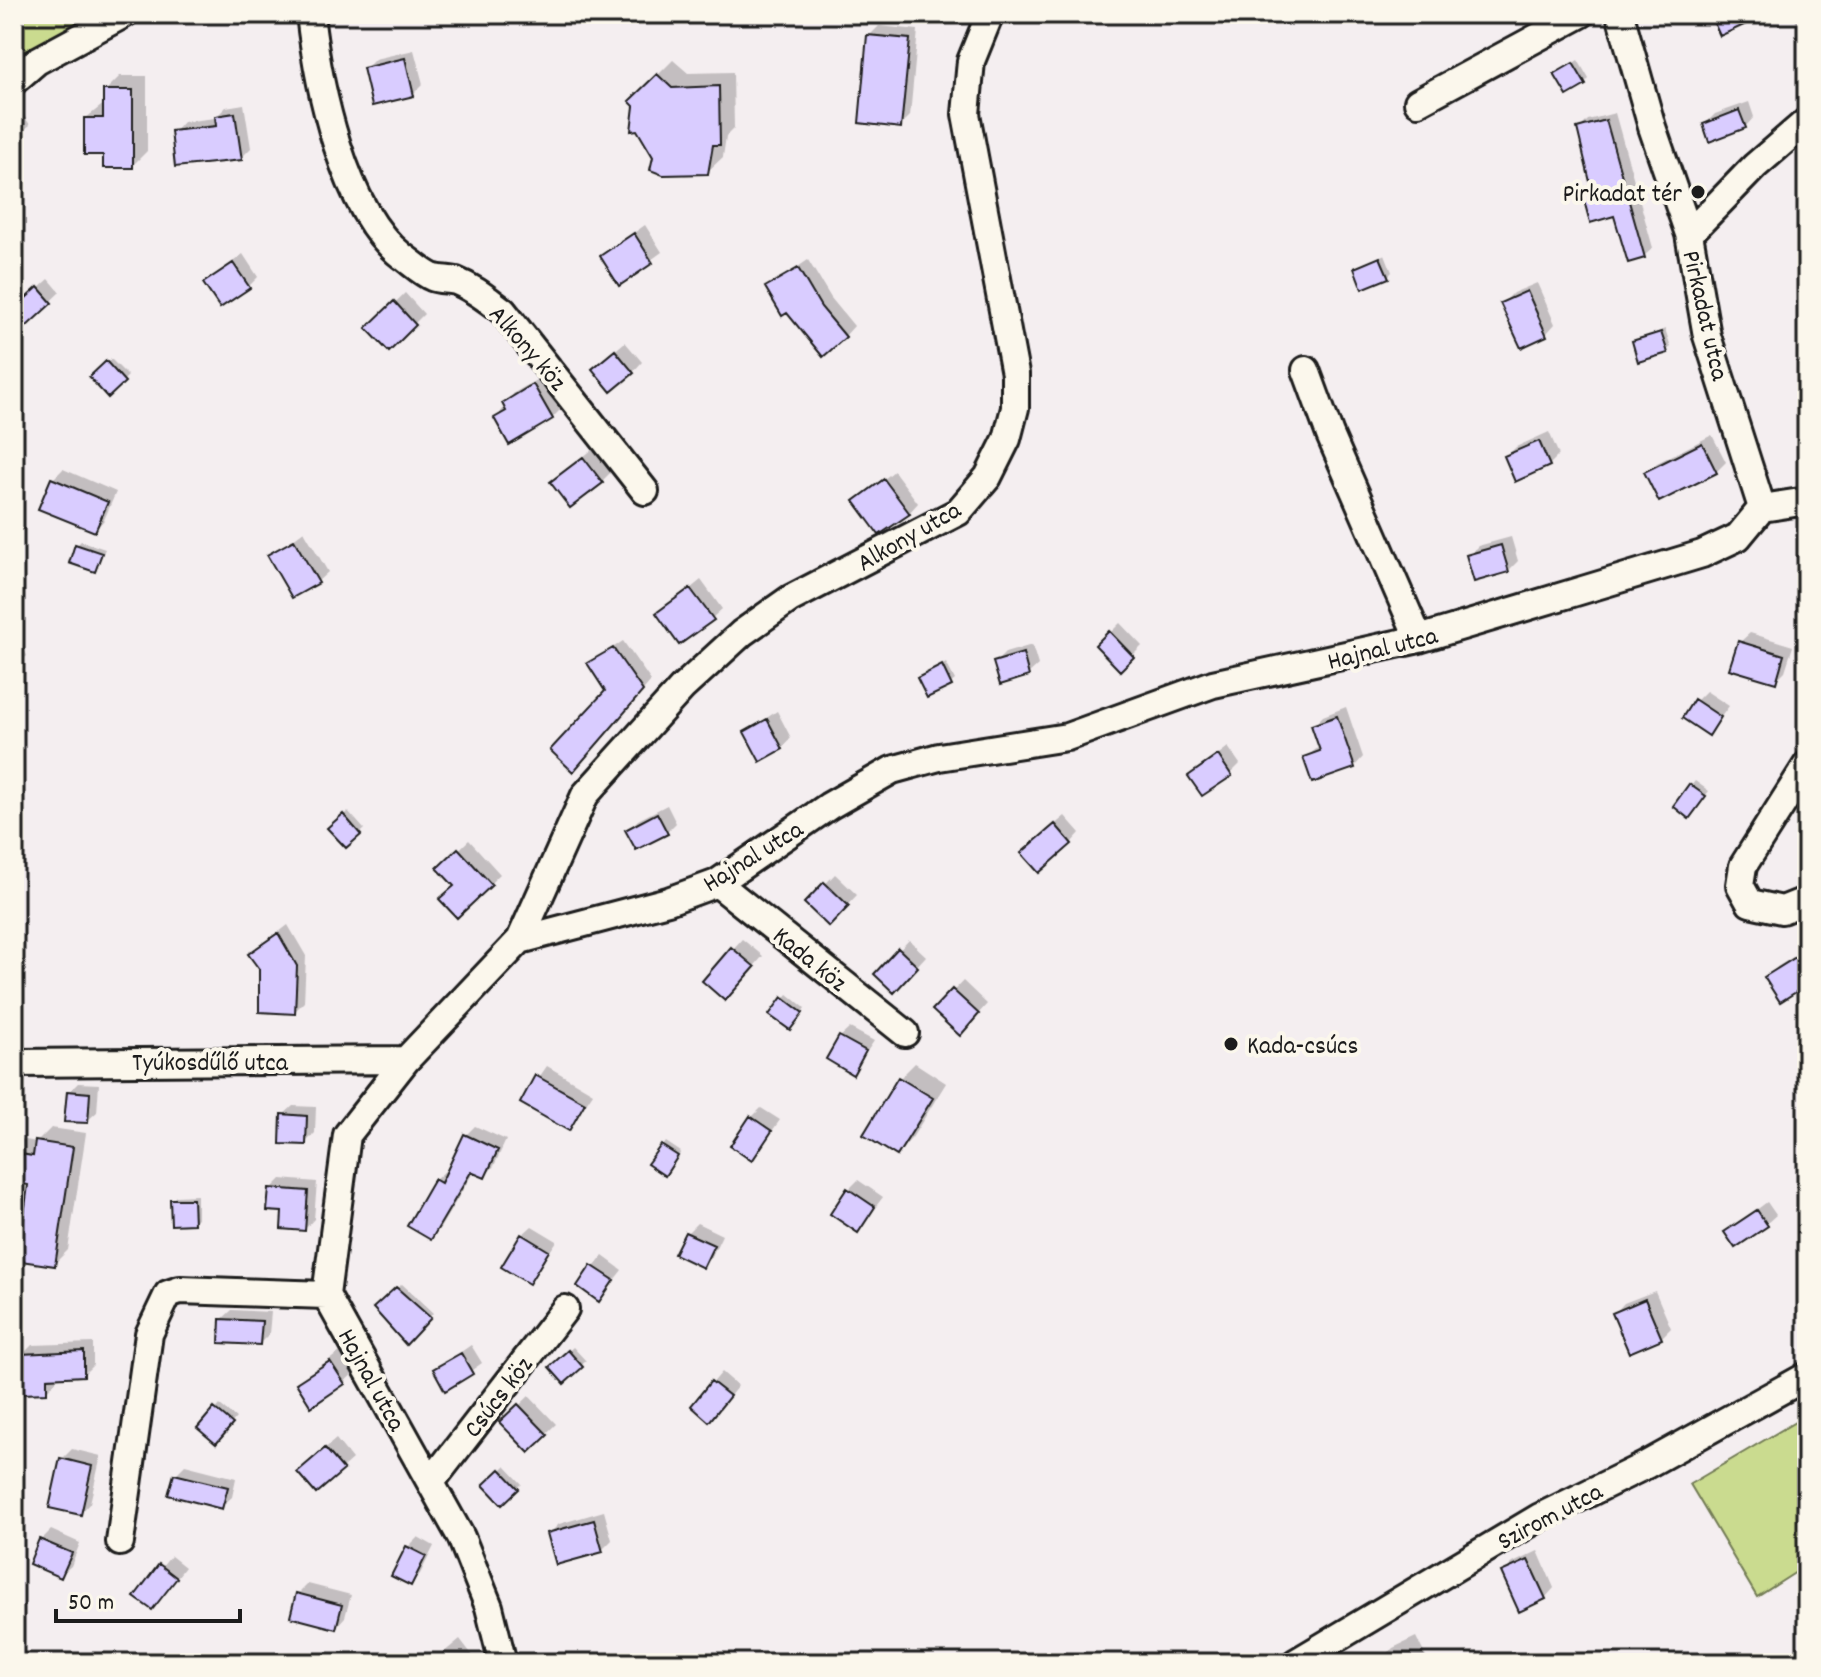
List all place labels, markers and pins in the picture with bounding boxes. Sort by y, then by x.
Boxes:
place label: Pirkadat tér [1563,177,1682,214]
marker: Pirkadat tér [1689,183,1707,201]
place label: Kada-csúcs [1247,1029,1359,1066]
marker: Kada-csúcs [1222,1035,1240,1053]

